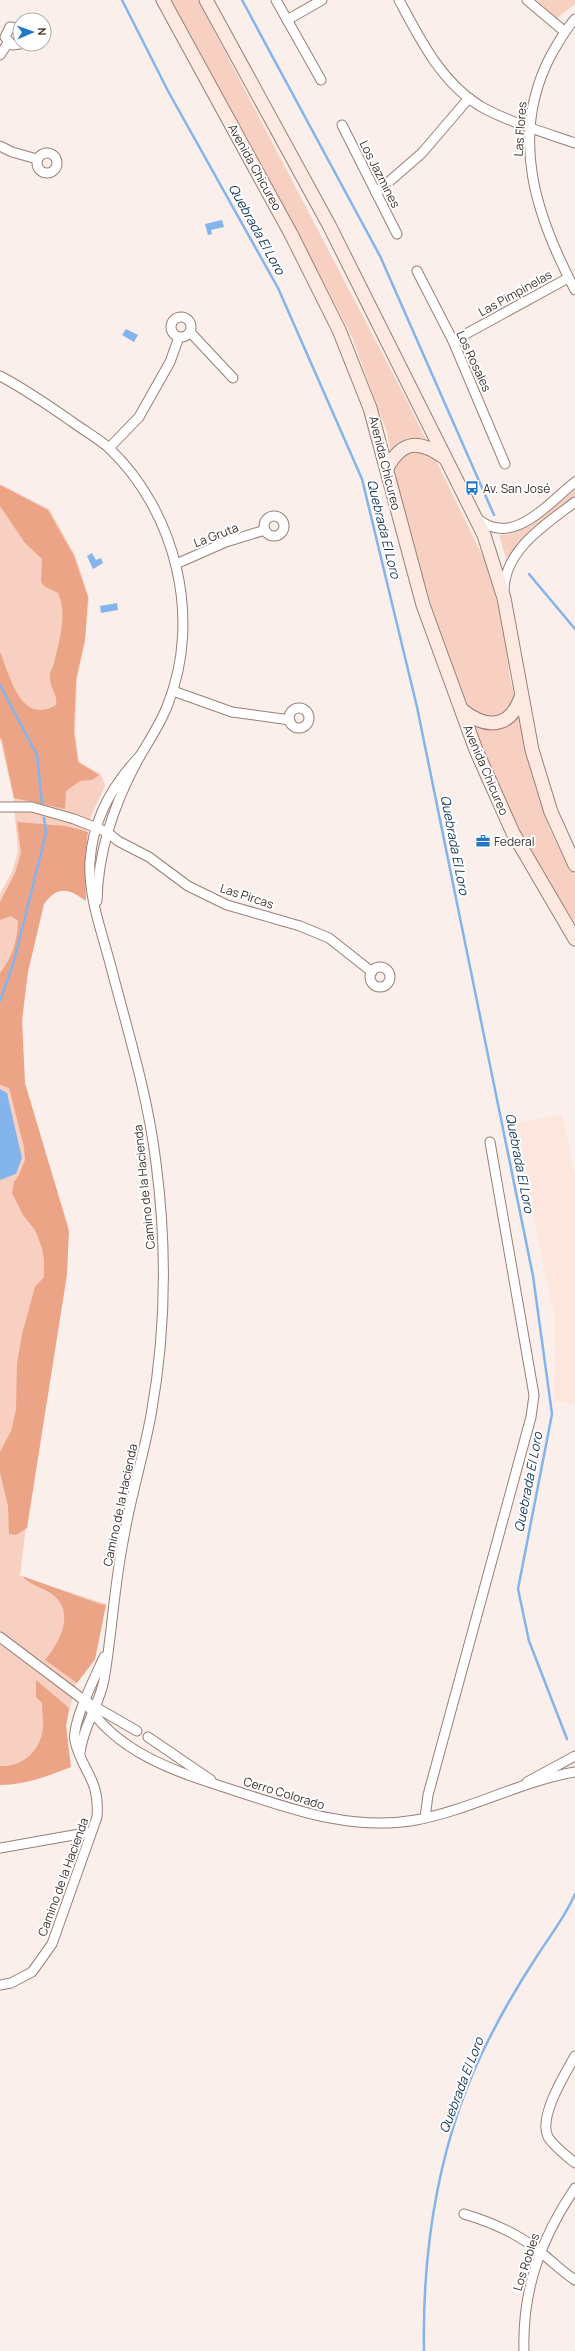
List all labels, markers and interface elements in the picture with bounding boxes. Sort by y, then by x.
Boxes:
north arrow [12,12,52,52]
text: N [35,27,50,36]
street label: Las Flores [510,101,530,157]
street label: Avenida Chicureo [224,121,286,213]
street label: Los Jazmines [356,137,404,211]
water label: Quebrada El Loro [225,180,290,279]
street label: Las Pimpinelas [475,266,555,320]
street label: Los Rosales [452,328,496,394]
street label: Avenida Chicureo [365,414,405,512]
water label: Quebrada El Loro [363,478,405,582]
bus stop icon: Av. San José [464,480,480,496]
place label: Av. San José [483,480,550,497]
street label: La Gruta [191,519,241,551]
street label: Avenida Chicureo [459,722,513,818]
water label: Quebrada El Loro [437,794,474,898]
office icon: Federal [475,833,491,849]
place label: Federal [494,833,535,850]
street label: Las Pircas [218,879,276,913]
water label: Quebrada El Loro [502,1112,539,1216]
street label: Camino de la Hacienda [129,1124,159,1250]
water label: Quebrada El Loro [510,1429,547,1533]
street label: Camino de la Hacienda [99,1442,141,1568]
street label: Cerro Colorado [241,1773,327,1813]
street label: Camino de la Hacienda [34,1815,92,1939]
water label: Quebrada El Loro [434,2033,488,2135]
street label: Los Robles [509,2231,543,2293]

